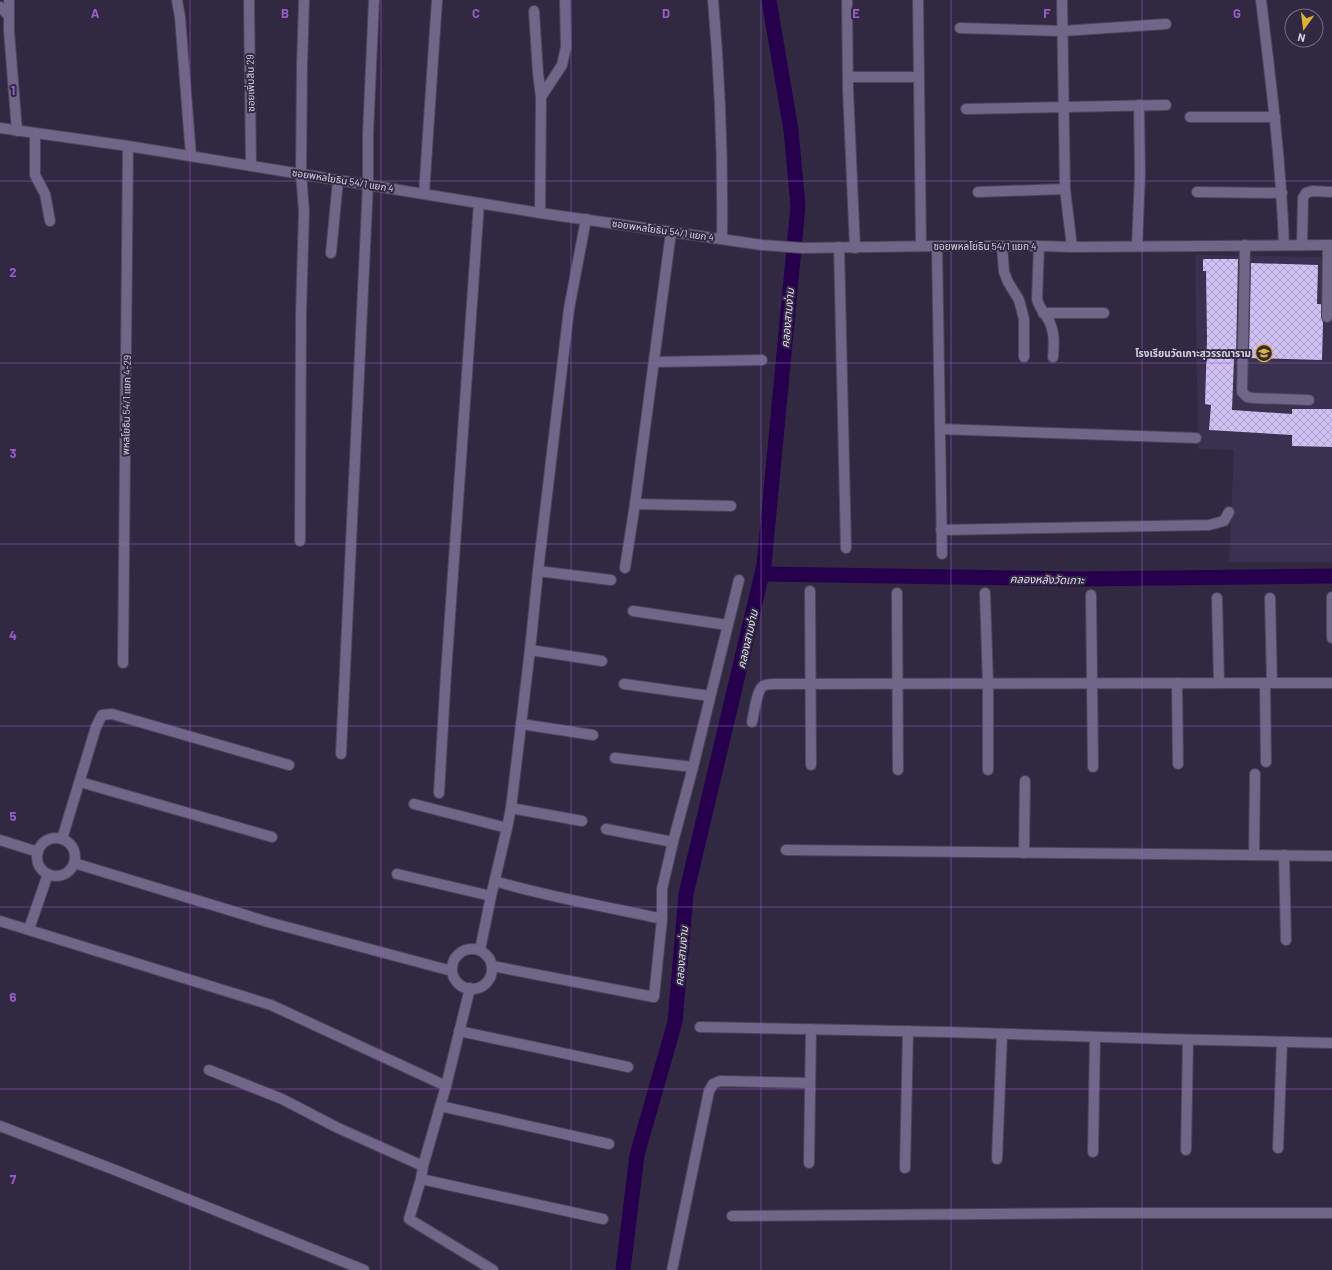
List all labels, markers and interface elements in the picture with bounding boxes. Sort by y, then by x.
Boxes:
text: A [91,5,100,21]
text: B [281,5,289,21]
text: C [472,5,480,21]
text: D [662,5,670,21]
text: E [852,5,860,21]
text: F [1043,5,1051,21]
text: G [1233,5,1241,21]
north arrow [1284,8,1324,48]
text: N [1296,31,1307,45]
street label: ซอยเพิ่มสิน 29 [243,54,257,112]
text: 1 [11,82,15,98]
street label: ซอยพหลโยธิน 54/1 แยก 4 [291,166,395,194]
street label: ซอยพหลโยธิน 54/1 แยก 4 [611,217,715,243]
street label: ซอยพหลโยธิน 54/1 แยก 4 [933,240,1037,252]
text: 2 [9,264,17,280]
water label: คลองสามง่าม [778,286,796,348]
school or university icon: โรงเรียนวัดเกาะสุวรรณาราม [1254,343,1274,363]
place label: โรงเรียนวัดเกาะสุวรรณาราม [1135,347,1251,360]
street label: พหลโยธิน 54/1 แยก 4-29 [119,355,133,455]
text: 3 [9,445,17,461]
water label: คลองหลังวัดเกาะ [1010,572,1085,586]
water label: คลองสามง่าม [734,607,760,670]
text: 4 [9,627,17,643]
text: 5 [9,808,17,824]
water label: คลองสามง่าม [672,924,690,986]
text: 6 [10,989,17,1005]
text: 7 [10,1171,17,1187]

